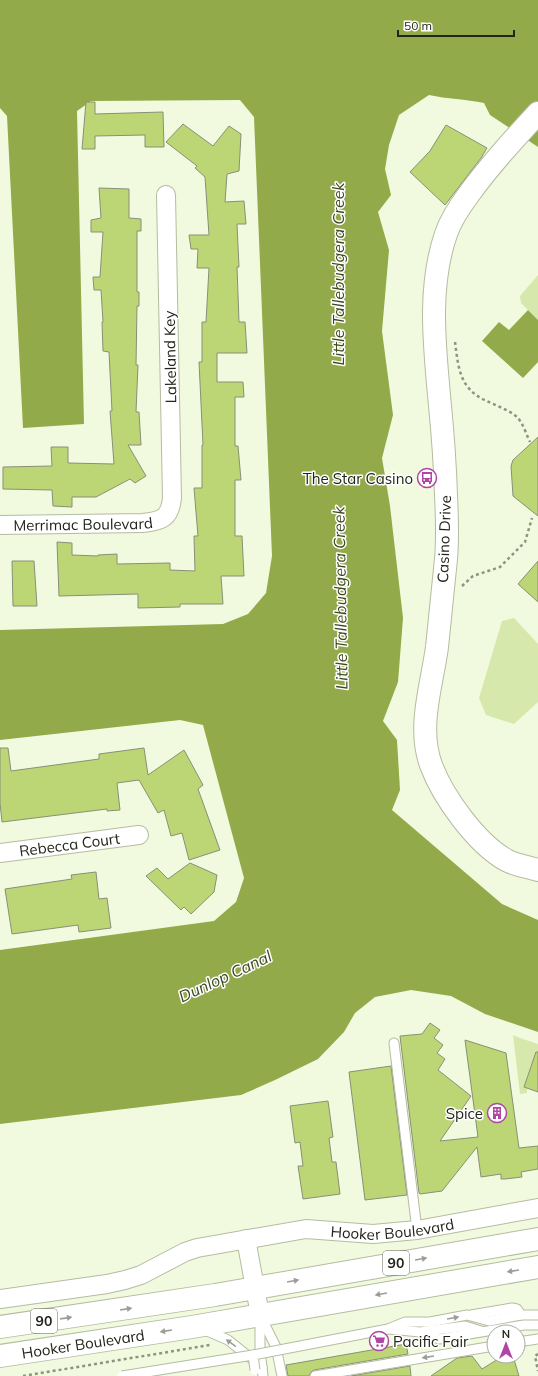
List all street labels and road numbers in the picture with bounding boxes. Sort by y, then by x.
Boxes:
street label: Lakeland Key [160,311,180,403]
street label: Casino Drive [433,495,455,583]
street label: Merrimac Boulevard [13,512,154,534]
street label: Rebecca Court [18,828,121,860]
street label: Hooker Boulevard [330,1214,456,1244]
road number: 90 [383,1251,409,1275]
road number: 90 [31,1309,57,1333]
street label: Hooker Boulevard [20,1325,146,1362]

